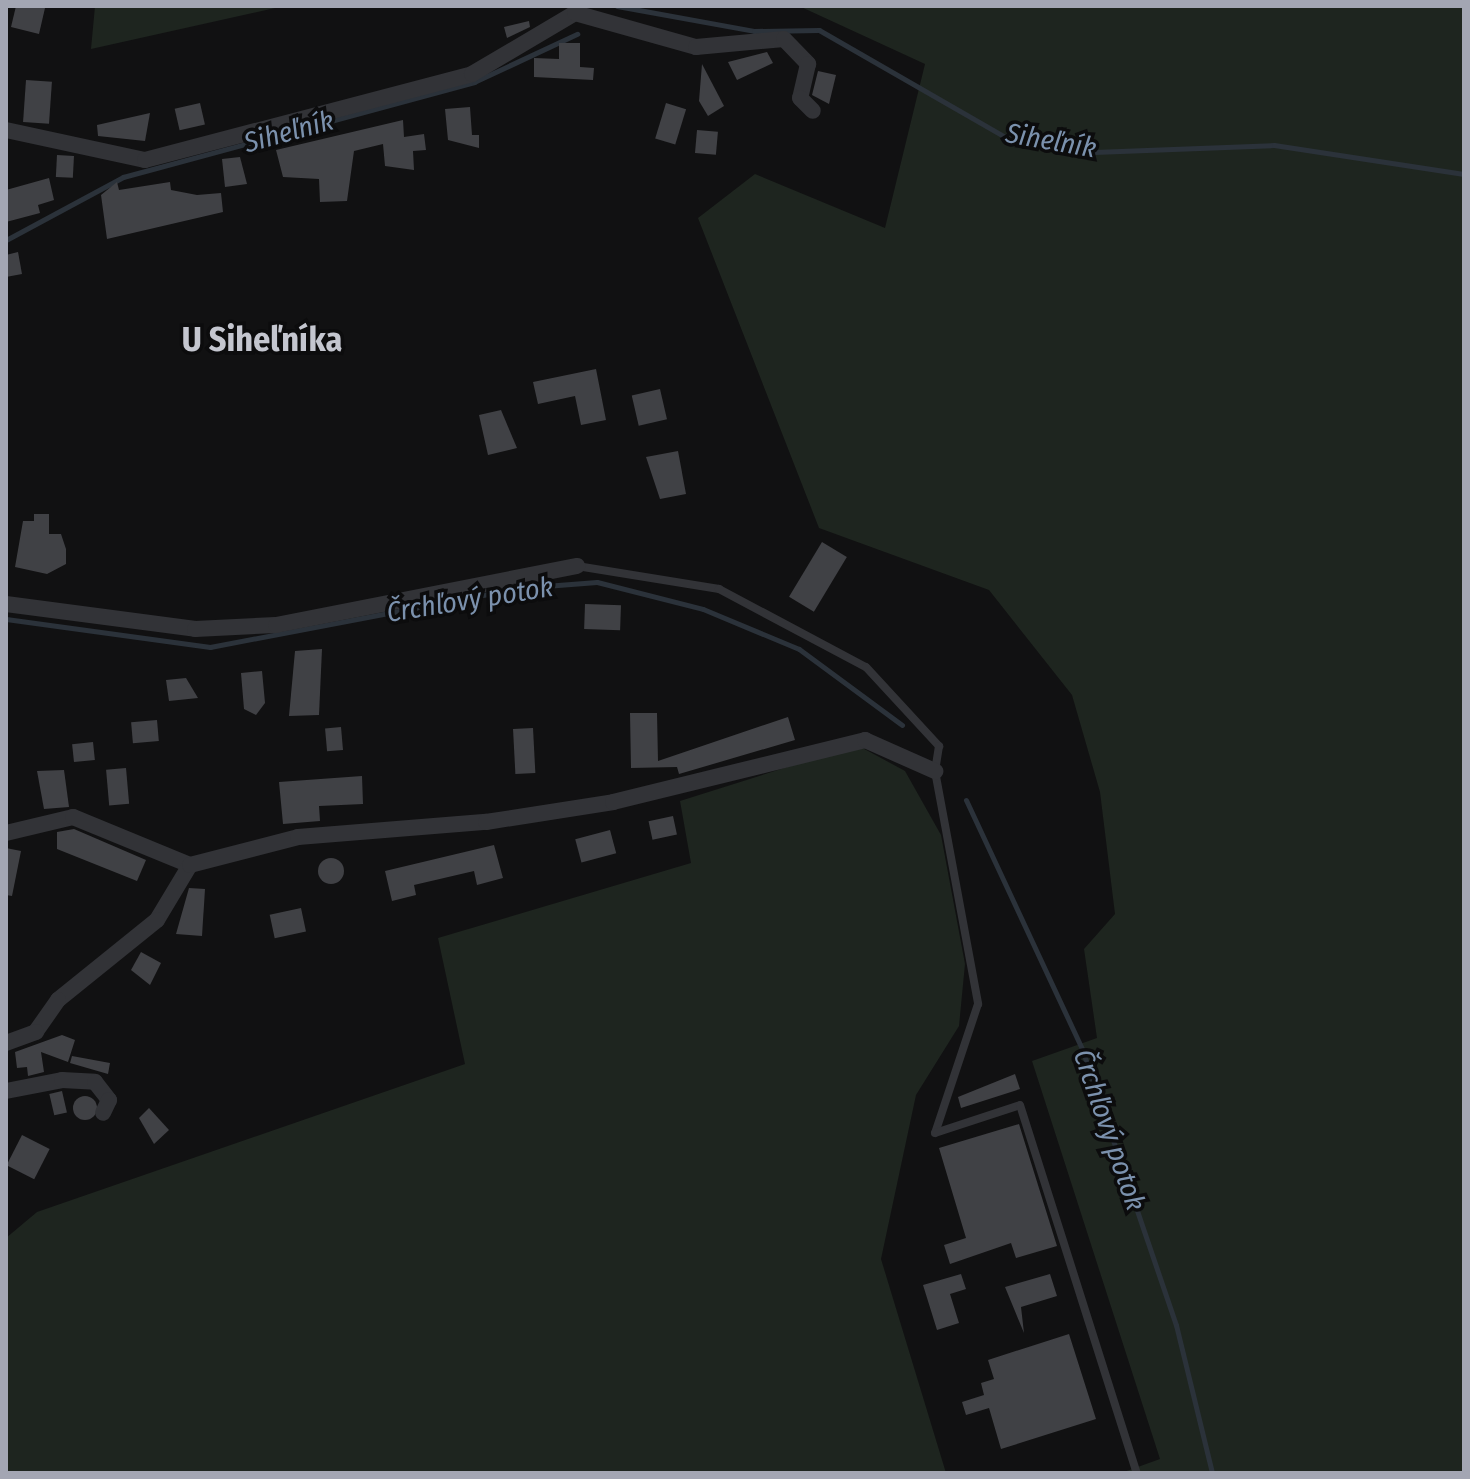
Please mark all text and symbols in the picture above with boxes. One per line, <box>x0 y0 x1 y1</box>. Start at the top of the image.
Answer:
water label: Siheľník <box>240 104 338 160</box>
water label: Siheľník <box>1003 117 1099 165</box>
district label: U Siheľníka <box>182 320 342 360</box>
water label: Črchľový potok <box>384 570 556 630</box>
water label: Črchľový potok <box>1066 1045 1152 1215</box>

